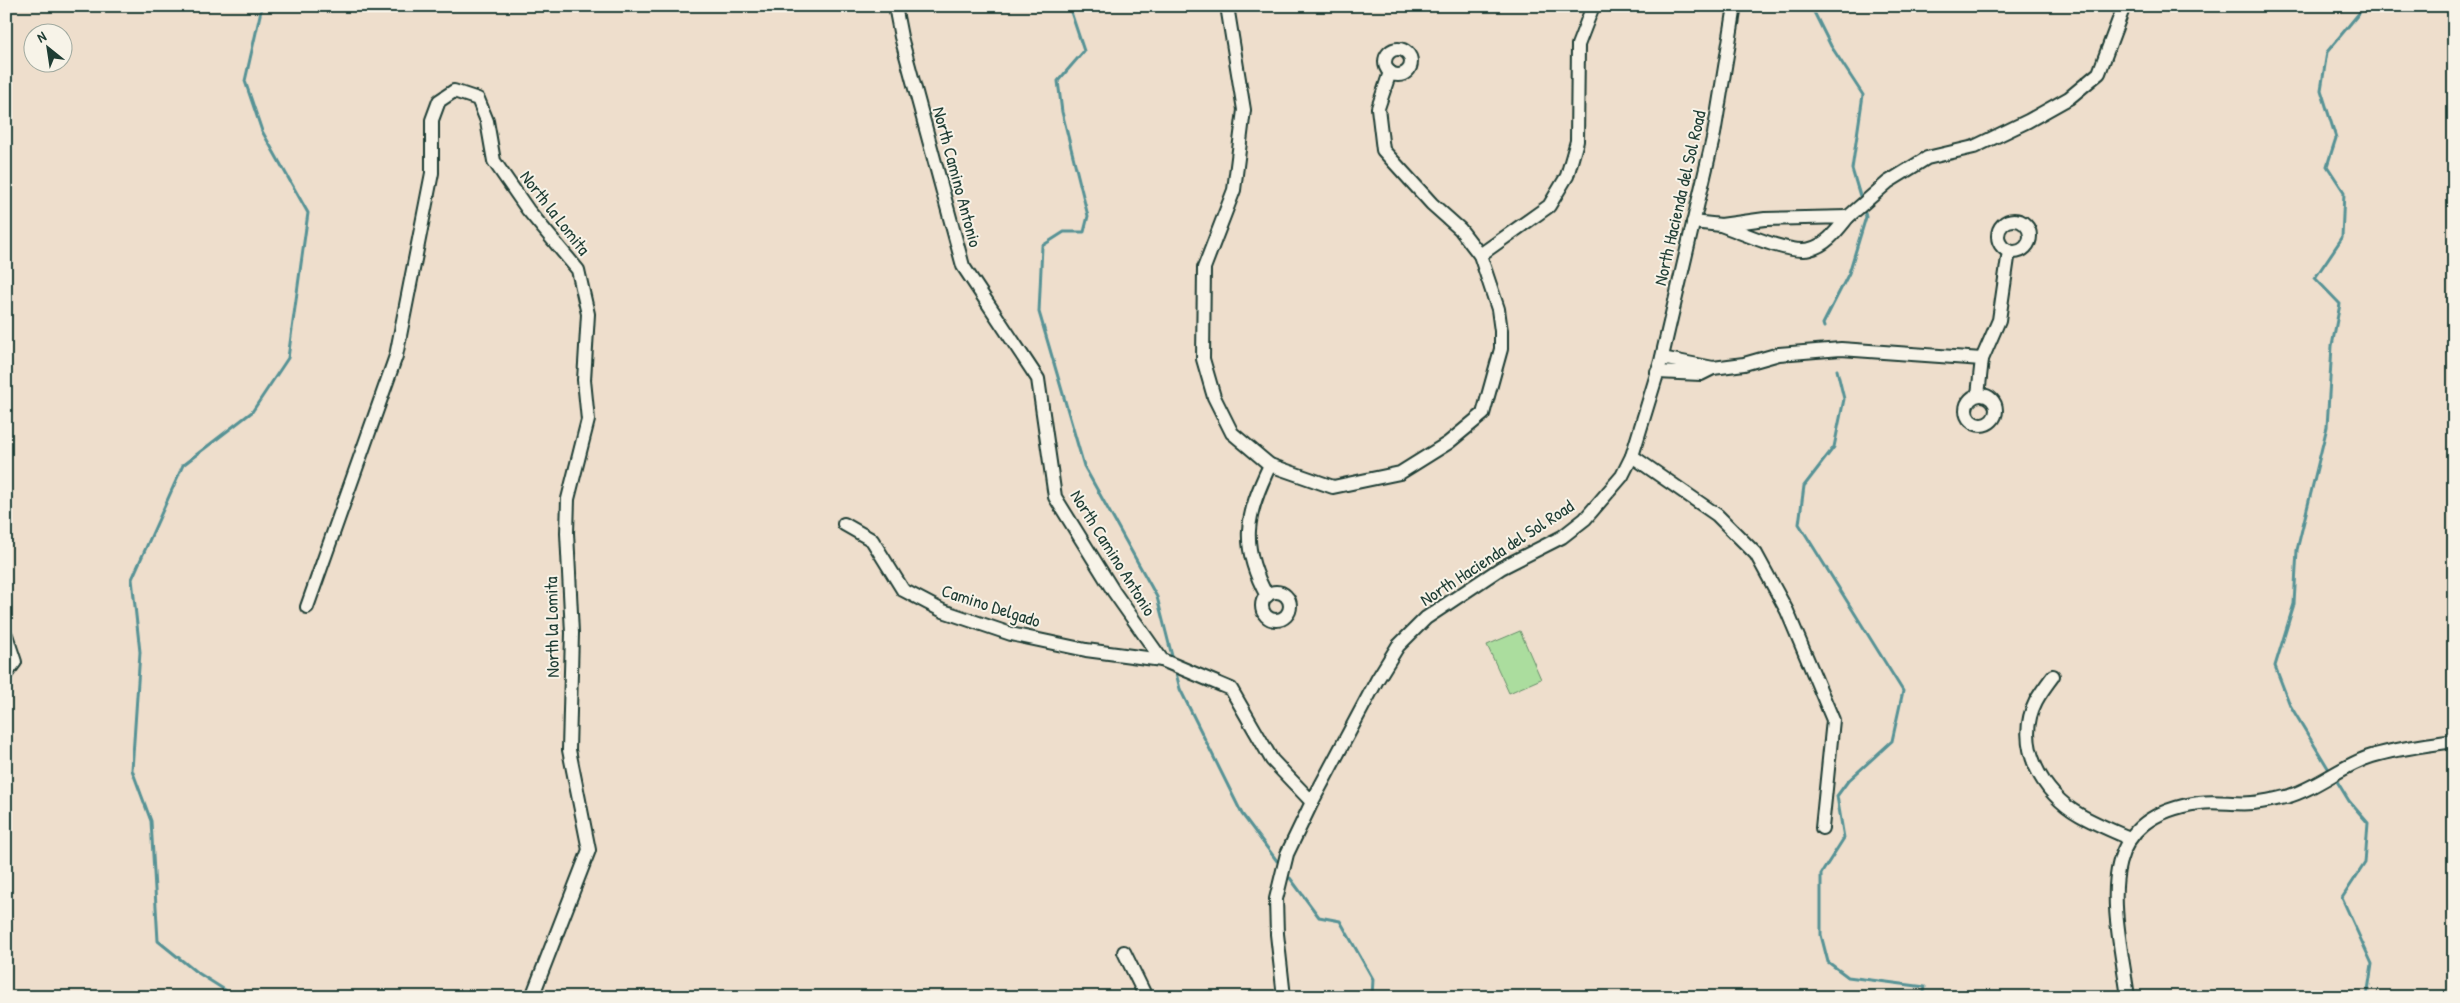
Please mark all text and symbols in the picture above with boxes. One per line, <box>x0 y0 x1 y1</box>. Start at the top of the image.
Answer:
north arrow <box>22 22 72 72</box>
text: N <box>33 26 50 46</box>
street label: North Camino Antonio <box>927 104 988 250</box>
street label: North Hacienda del Sol Road <box>1647 108 1712 288</box>
street label: North la Lomita <box>514 165 596 260</box>
street label: North Camino Antonio <box>1065 485 1162 620</box>
street label: North Hacienda del Sol Road <box>1415 493 1578 612</box>
street label: North la Lomita <box>538 576 565 678</box>
street label: Camino Delgado <box>939 578 1044 633</box>

